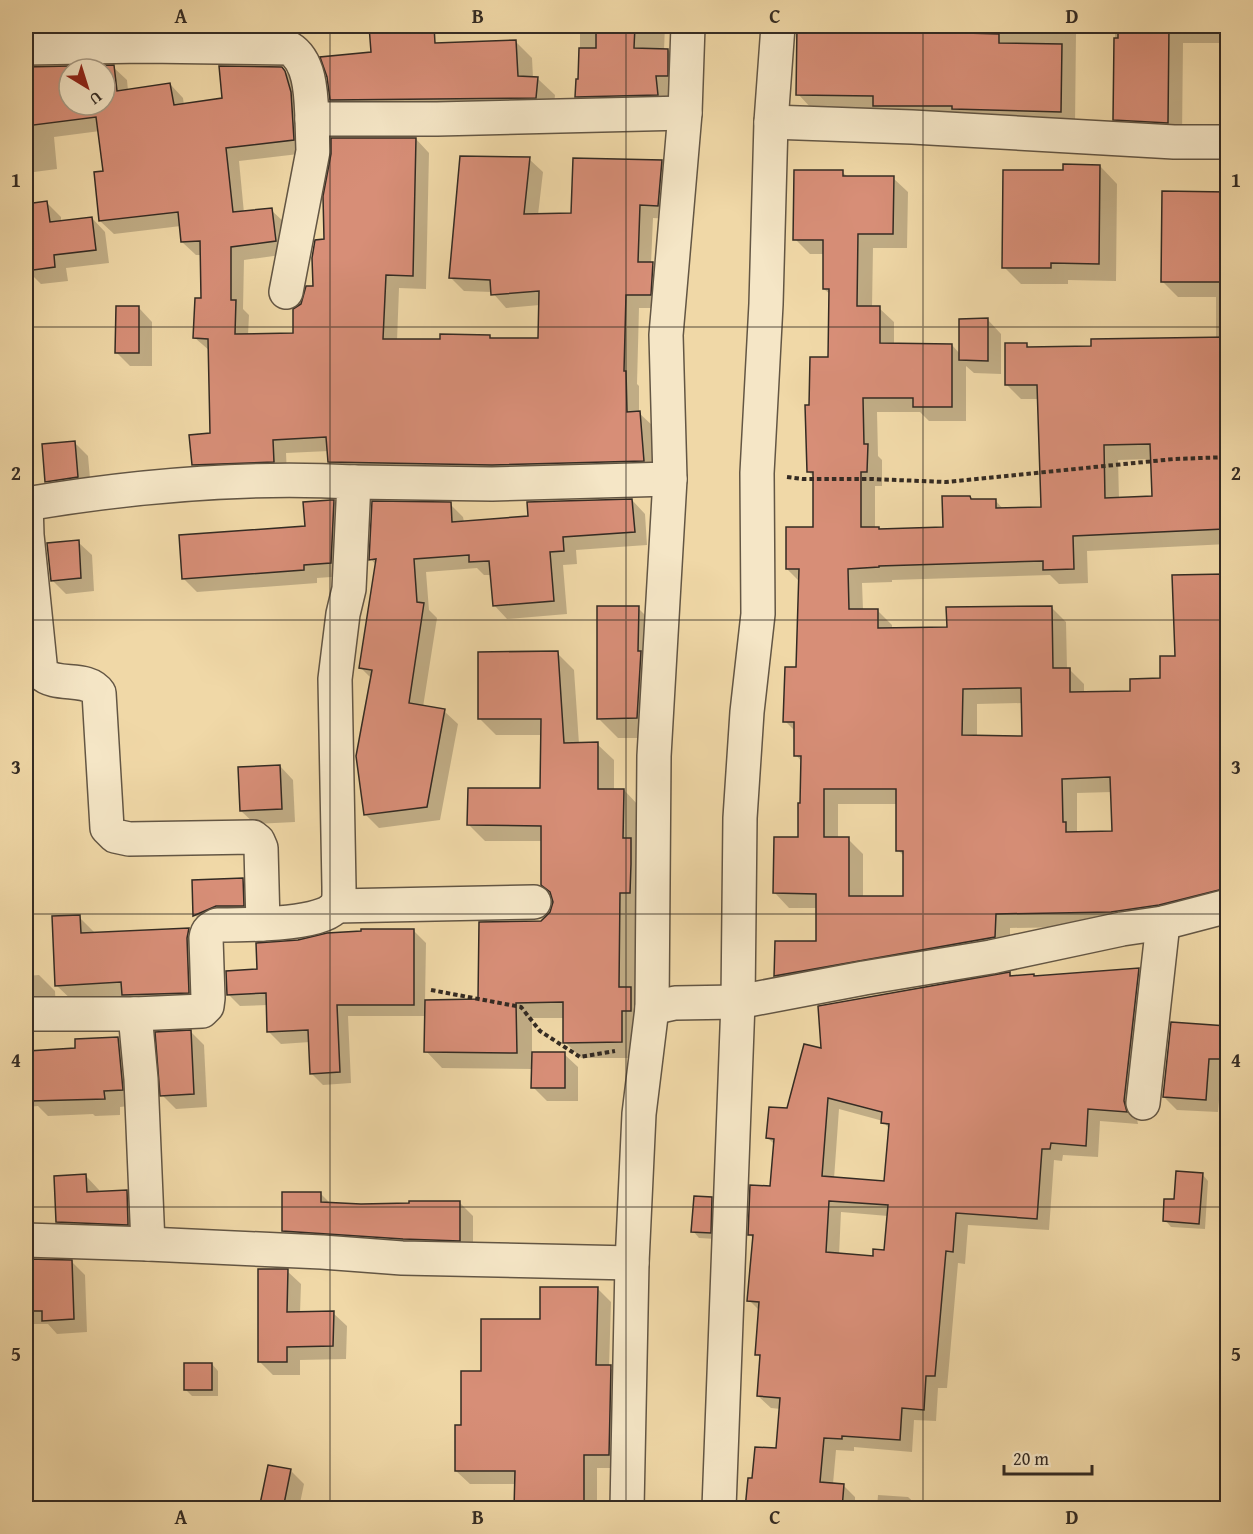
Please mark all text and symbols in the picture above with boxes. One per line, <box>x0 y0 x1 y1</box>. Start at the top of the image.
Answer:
text: A <box>175 1 188 30</box>
text: B <box>472 1 484 30</box>
text: C <box>769 1 781 30</box>
text: D <box>1065 1 1079 30</box>
north arrow <box>57 57 117 117</box>
text: U <box>84 86 108 112</box>
text: 1 <box>11 165 21 194</box>
text: 1 <box>1231 165 1241 194</box>
text: 2 <box>11 458 21 487</box>
text: 2 <box>1231 458 1241 487</box>
text: 3 <box>11 752 21 781</box>
text: 3 <box>1231 752 1241 781</box>
text: 4 <box>11 1045 21 1074</box>
text: 4 <box>1231 1045 1241 1074</box>
text: 5 <box>11 1339 21 1368</box>
text: 5 <box>1231 1339 1241 1368</box>
scale bar <box>1004 1438 1092 1476</box>
text: 20 m <box>1013 1445 1049 1472</box>
text: A <box>175 1502 188 1531</box>
text: B <box>472 1502 484 1531</box>
text: C <box>769 1502 781 1531</box>
text: D <box>1065 1502 1079 1531</box>

